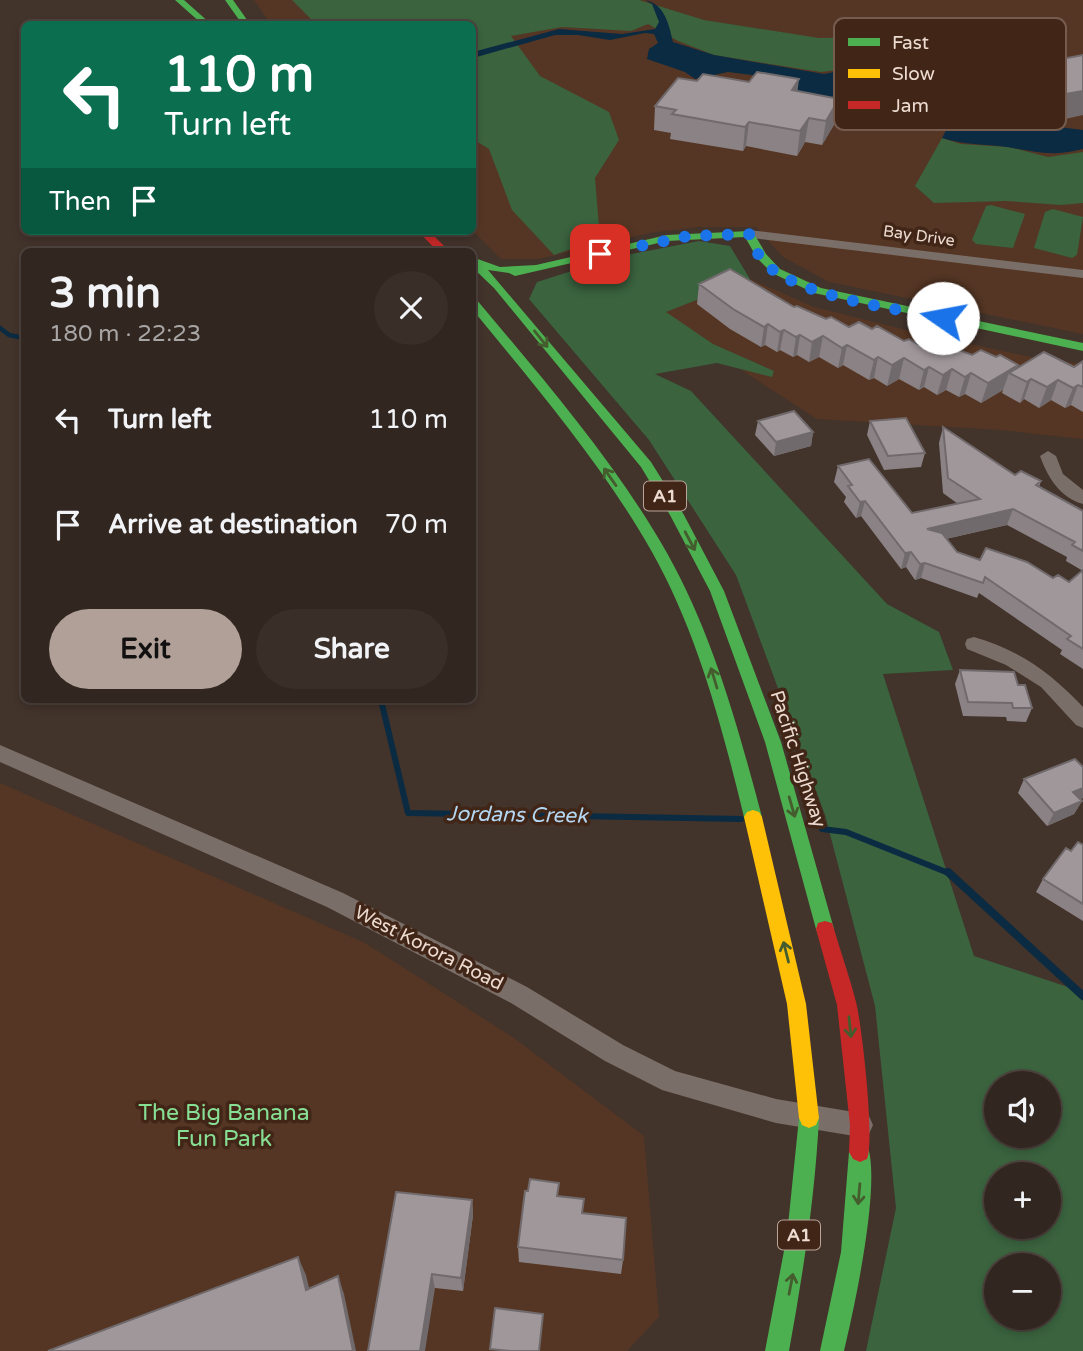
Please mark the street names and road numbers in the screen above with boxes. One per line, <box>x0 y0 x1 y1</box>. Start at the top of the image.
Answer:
street label: Bay Drive <box>882 221 956 251</box>
road number: A1 <box>644 482 686 510</box>
street label: Pacific Highway <box>765 688 831 830</box>
street label: West Korora Road <box>351 901 507 995</box>
road number: A1 <box>778 1220 820 1250</box>

